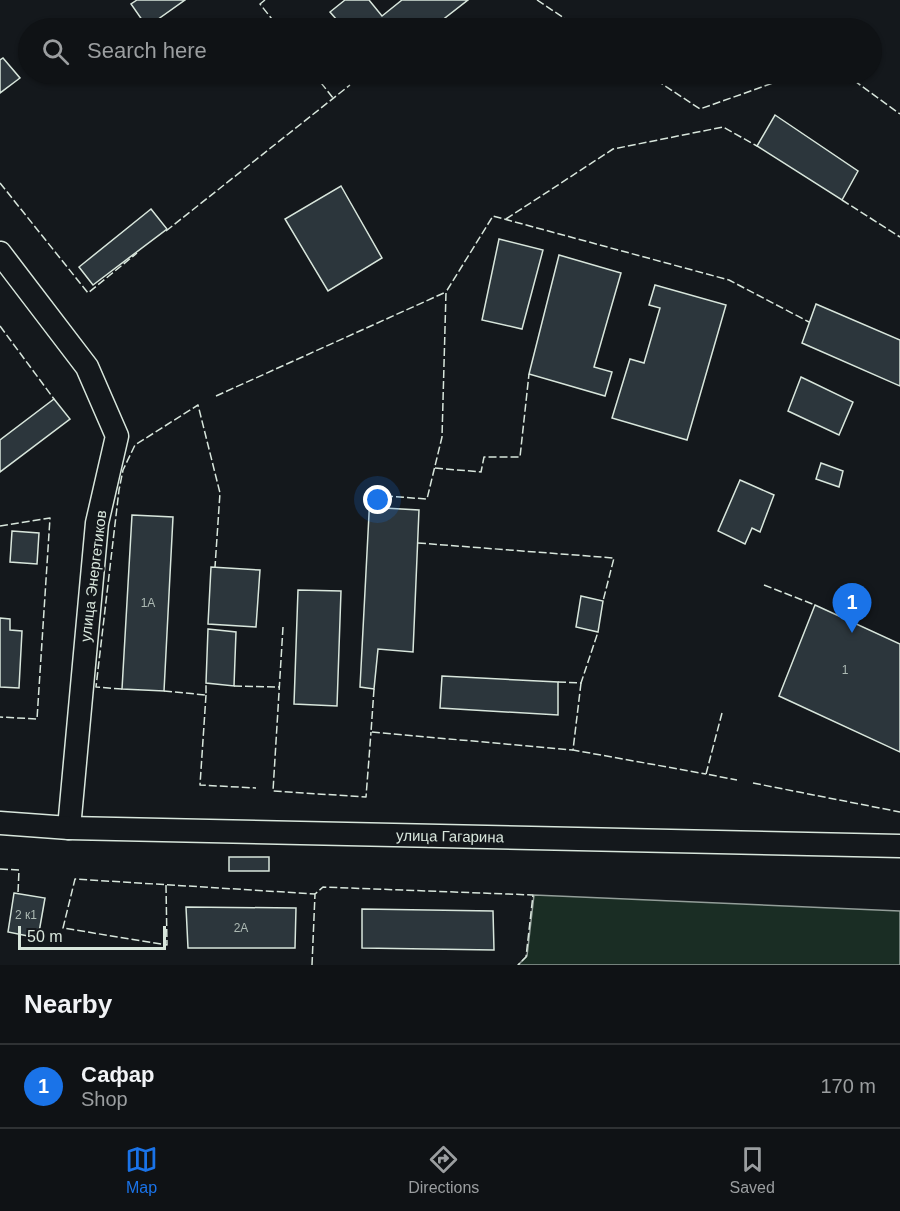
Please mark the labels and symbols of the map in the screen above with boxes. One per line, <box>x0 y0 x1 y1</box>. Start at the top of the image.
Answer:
your location <box>363 485 392 514</box>
street label: улица Энергетиков <box>76 509 110 643</box>
pin: 1 <box>832 584 872 633</box>
house number: 1А <box>141 596 155 610</box>
house number: 1 <box>842 663 849 677</box>
street label: улица Гагарина <box>396 827 505 845</box>
house number: 2 к1 <box>15 908 37 922</box>
house number: 2А <box>234 921 248 935</box>
scale bar <box>18 923 166 950</box>

